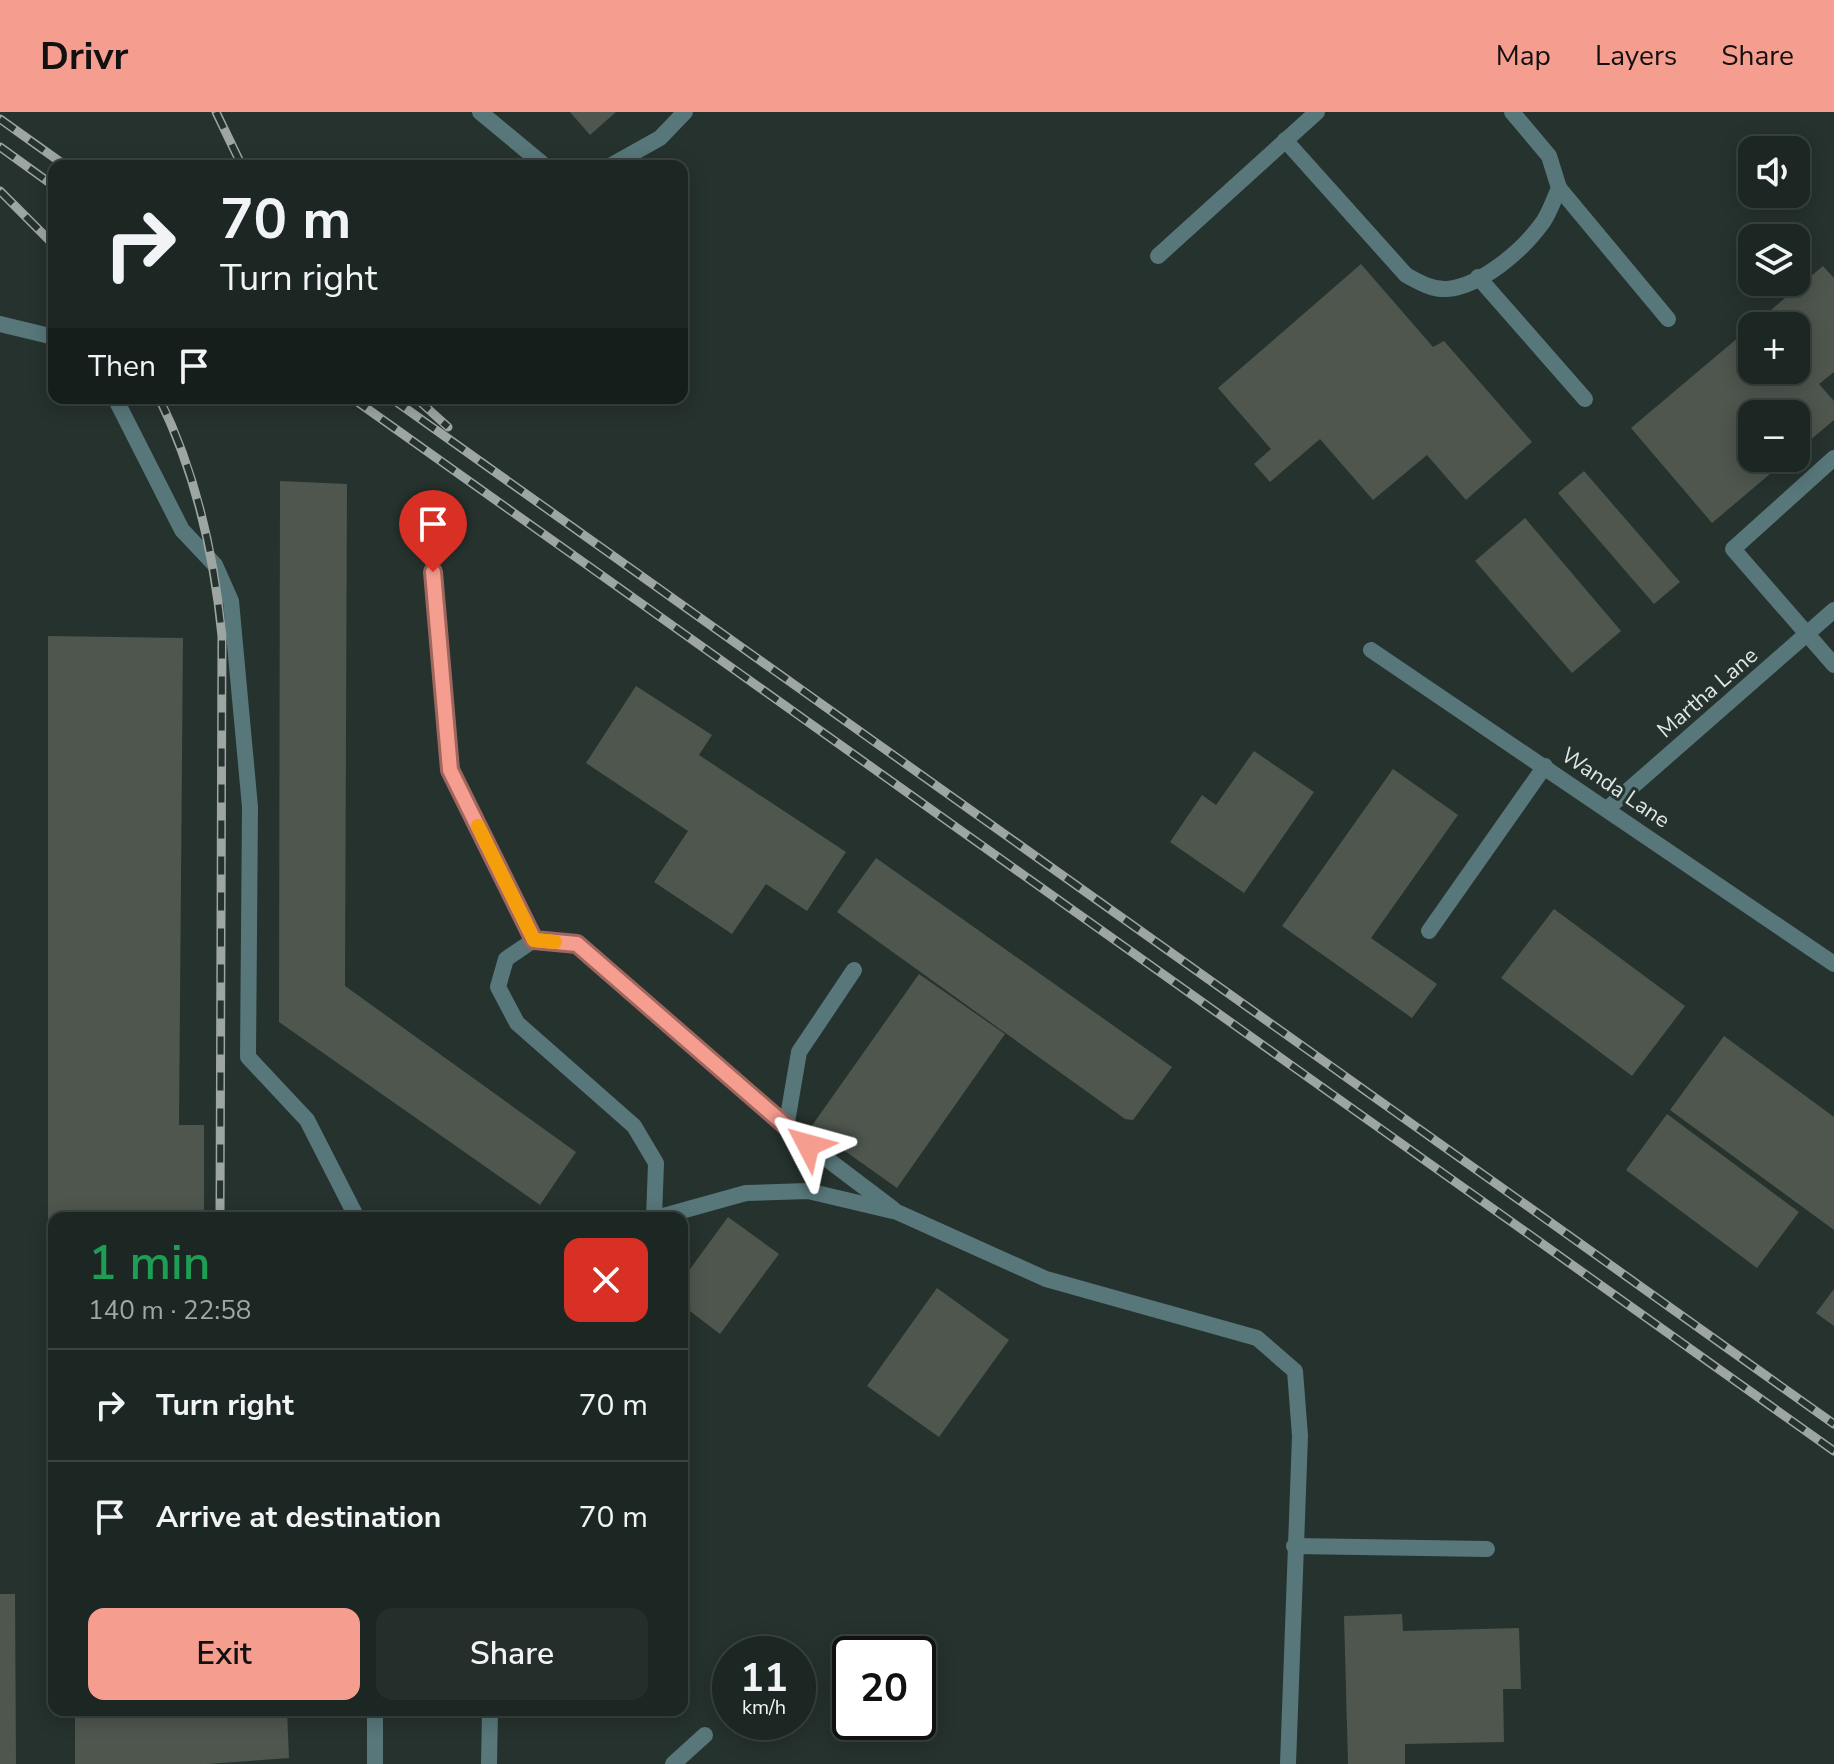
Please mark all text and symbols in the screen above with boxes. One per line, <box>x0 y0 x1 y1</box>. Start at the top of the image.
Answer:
text: Drivr <box>40 31 128 82</box>
text: Map <box>1496 37 1551 75</box>
text: Layers <box>1595 37 1677 75</box>
text: Share <box>1721 37 1794 75</box>
map controls <box>1738 136 1810 472</box>
button: sound <box>1738 136 1810 208</box>
text: 70 m <box>220 181 351 258</box>
icon: right <box>88 192 192 296</box>
button: layers <box>1738 224 1810 296</box>
text: Turn right <box>220 254 377 303</box>
button: + <box>1738 312 1810 384</box>
icon: arrive <box>172 344 216 388</box>
text: Then <box>88 346 156 387</box>
button: − <box>1738 400 1810 472</box>
pin <box>399 490 467 572</box>
icon: arrive <box>411 502 455 546</box>
street label: Martha Lane <box>1651 641 1764 745</box>
street label: Wanda Lane <box>1555 740 1676 835</box>
position arrow <box>766 1103 850 1187</box>
text: 1 min <box>88 1230 210 1296</box>
button: close <box>564 1238 648 1322</box>
text: 140 m · 22:58 <box>88 1293 251 1328</box>
icon: right <box>88 1383 132 1427</box>
text: Turn right <box>156 1385 294 1426</box>
text: 70 m <box>579 1385 648 1426</box>
icon: arrive <box>88 1495 132 1539</box>
text: Arrive at destination <box>156 1497 441 1538</box>
text: 70 m <box>579 1497 648 1538</box>
button: Exit <box>88 1608 360 1700</box>
button: Share <box>376 1608 648 1700</box>
speed limit sign: 20 <box>832 1636 936 1740</box>
text: 11 <box>740 1651 788 1705</box>
text: km/h <box>742 1694 786 1721</box>

